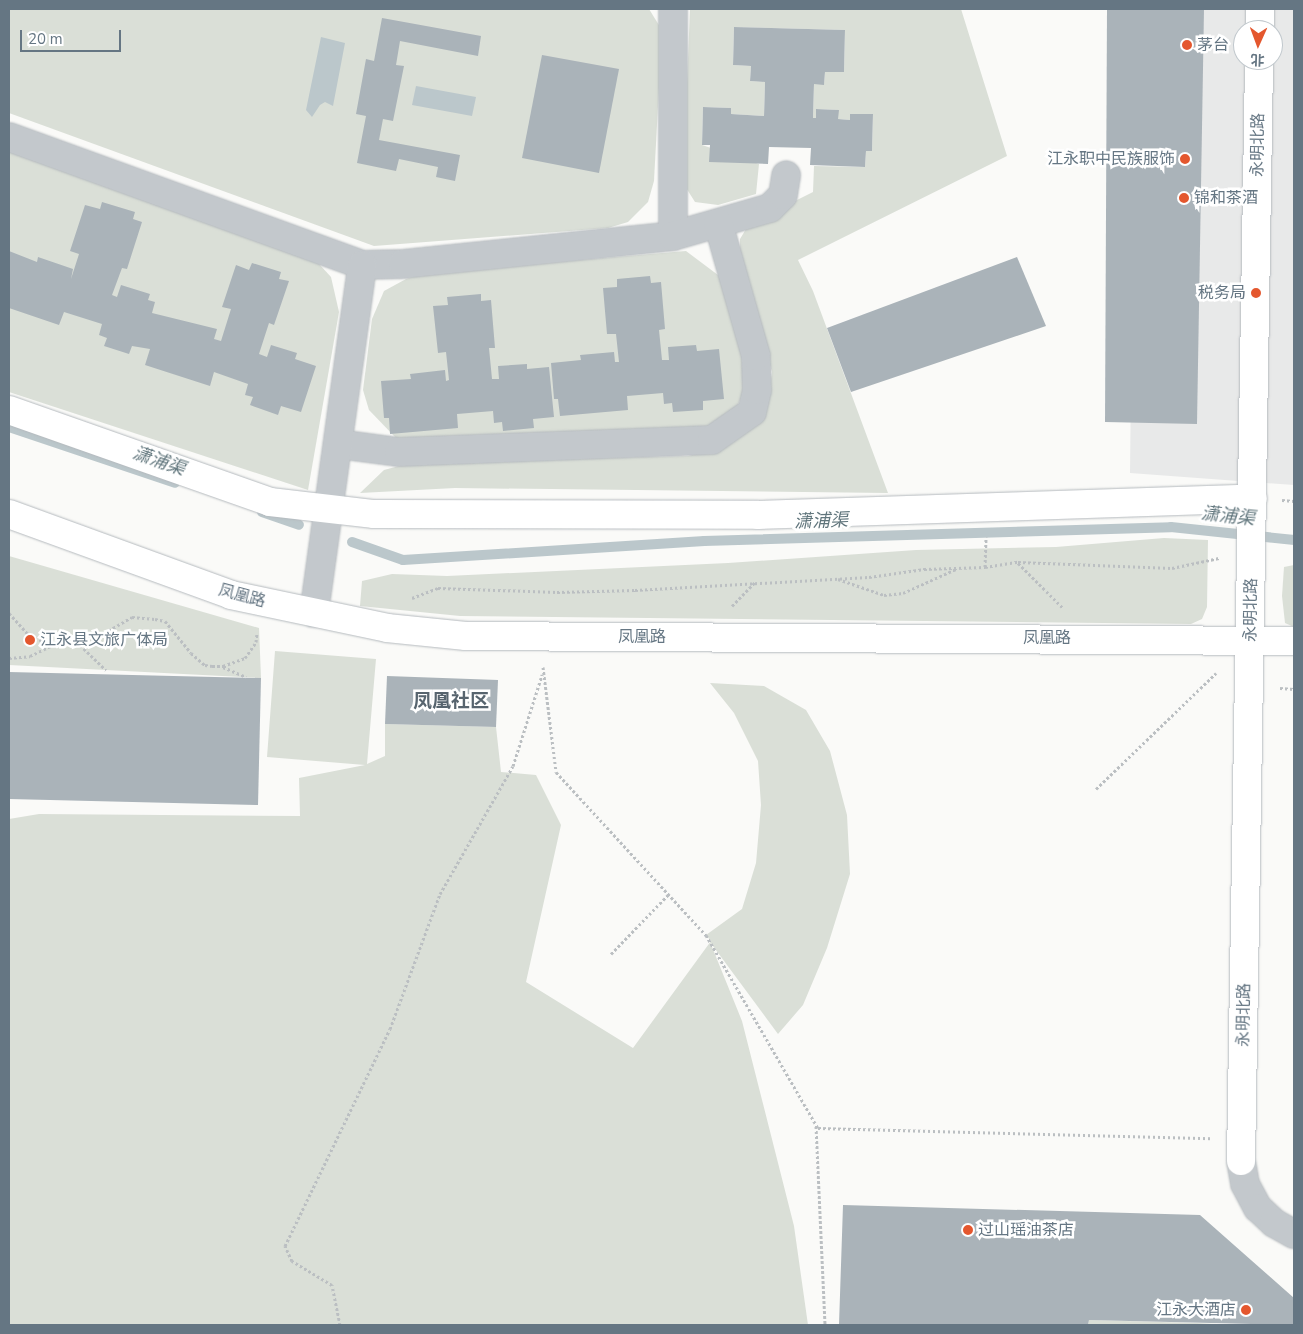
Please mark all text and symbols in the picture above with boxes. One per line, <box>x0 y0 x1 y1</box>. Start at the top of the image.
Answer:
scale bar <box>22 20 124 52</box>
north arrow <box>1233 20 1283 70</box>
text: 20 m <box>28 29 63 49</box>
place label: 茅台 <box>1197 35 1229 55</box>
marker: 茅台 <box>1181 39 1193 51</box>
text: 北 <box>1250 50 1265 69</box>
street label: 永明北路 <box>1248 113 1268 177</box>
place label: 江永职中民族服饰 <box>1047 149 1175 169</box>
marker: 江永职中民族服饰 <box>1179 153 1191 165</box>
place label: 锦和茶酒 <box>1194 188 1258 208</box>
marker: 锦和茶酒 <box>1178 192 1190 204</box>
place label: 税务局 <box>1198 283 1246 303</box>
marker: 税务局 <box>1250 287 1262 299</box>
water label: 潇浦渠 <box>130 442 188 480</box>
water label: 潇浦渠 <box>1200 502 1256 530</box>
water label: 潇浦渠 <box>794 509 848 533</box>
street label: 永明北路 <box>1241 578 1261 642</box>
street label: 凤凰路 <box>216 581 268 611</box>
street label: 凤凰路 <box>618 627 666 647</box>
street label: 凤凰路 <box>1023 628 1071 648</box>
place label: 江永县文旅广体局 <box>40 630 168 650</box>
marker: 江永县文旅广体局 <box>24 634 36 646</box>
district label: 凤凰社区 <box>413 691 489 713</box>
street label: 永明北路 <box>1234 983 1254 1047</box>
place label: 过山瑶油茶店 <box>978 1220 1074 1240</box>
marker: 过山瑶油茶店 <box>962 1224 974 1236</box>
place label: 江永大酒店 <box>1156 1300 1236 1320</box>
marker: 江永大酒店 <box>1240 1304 1252 1316</box>

